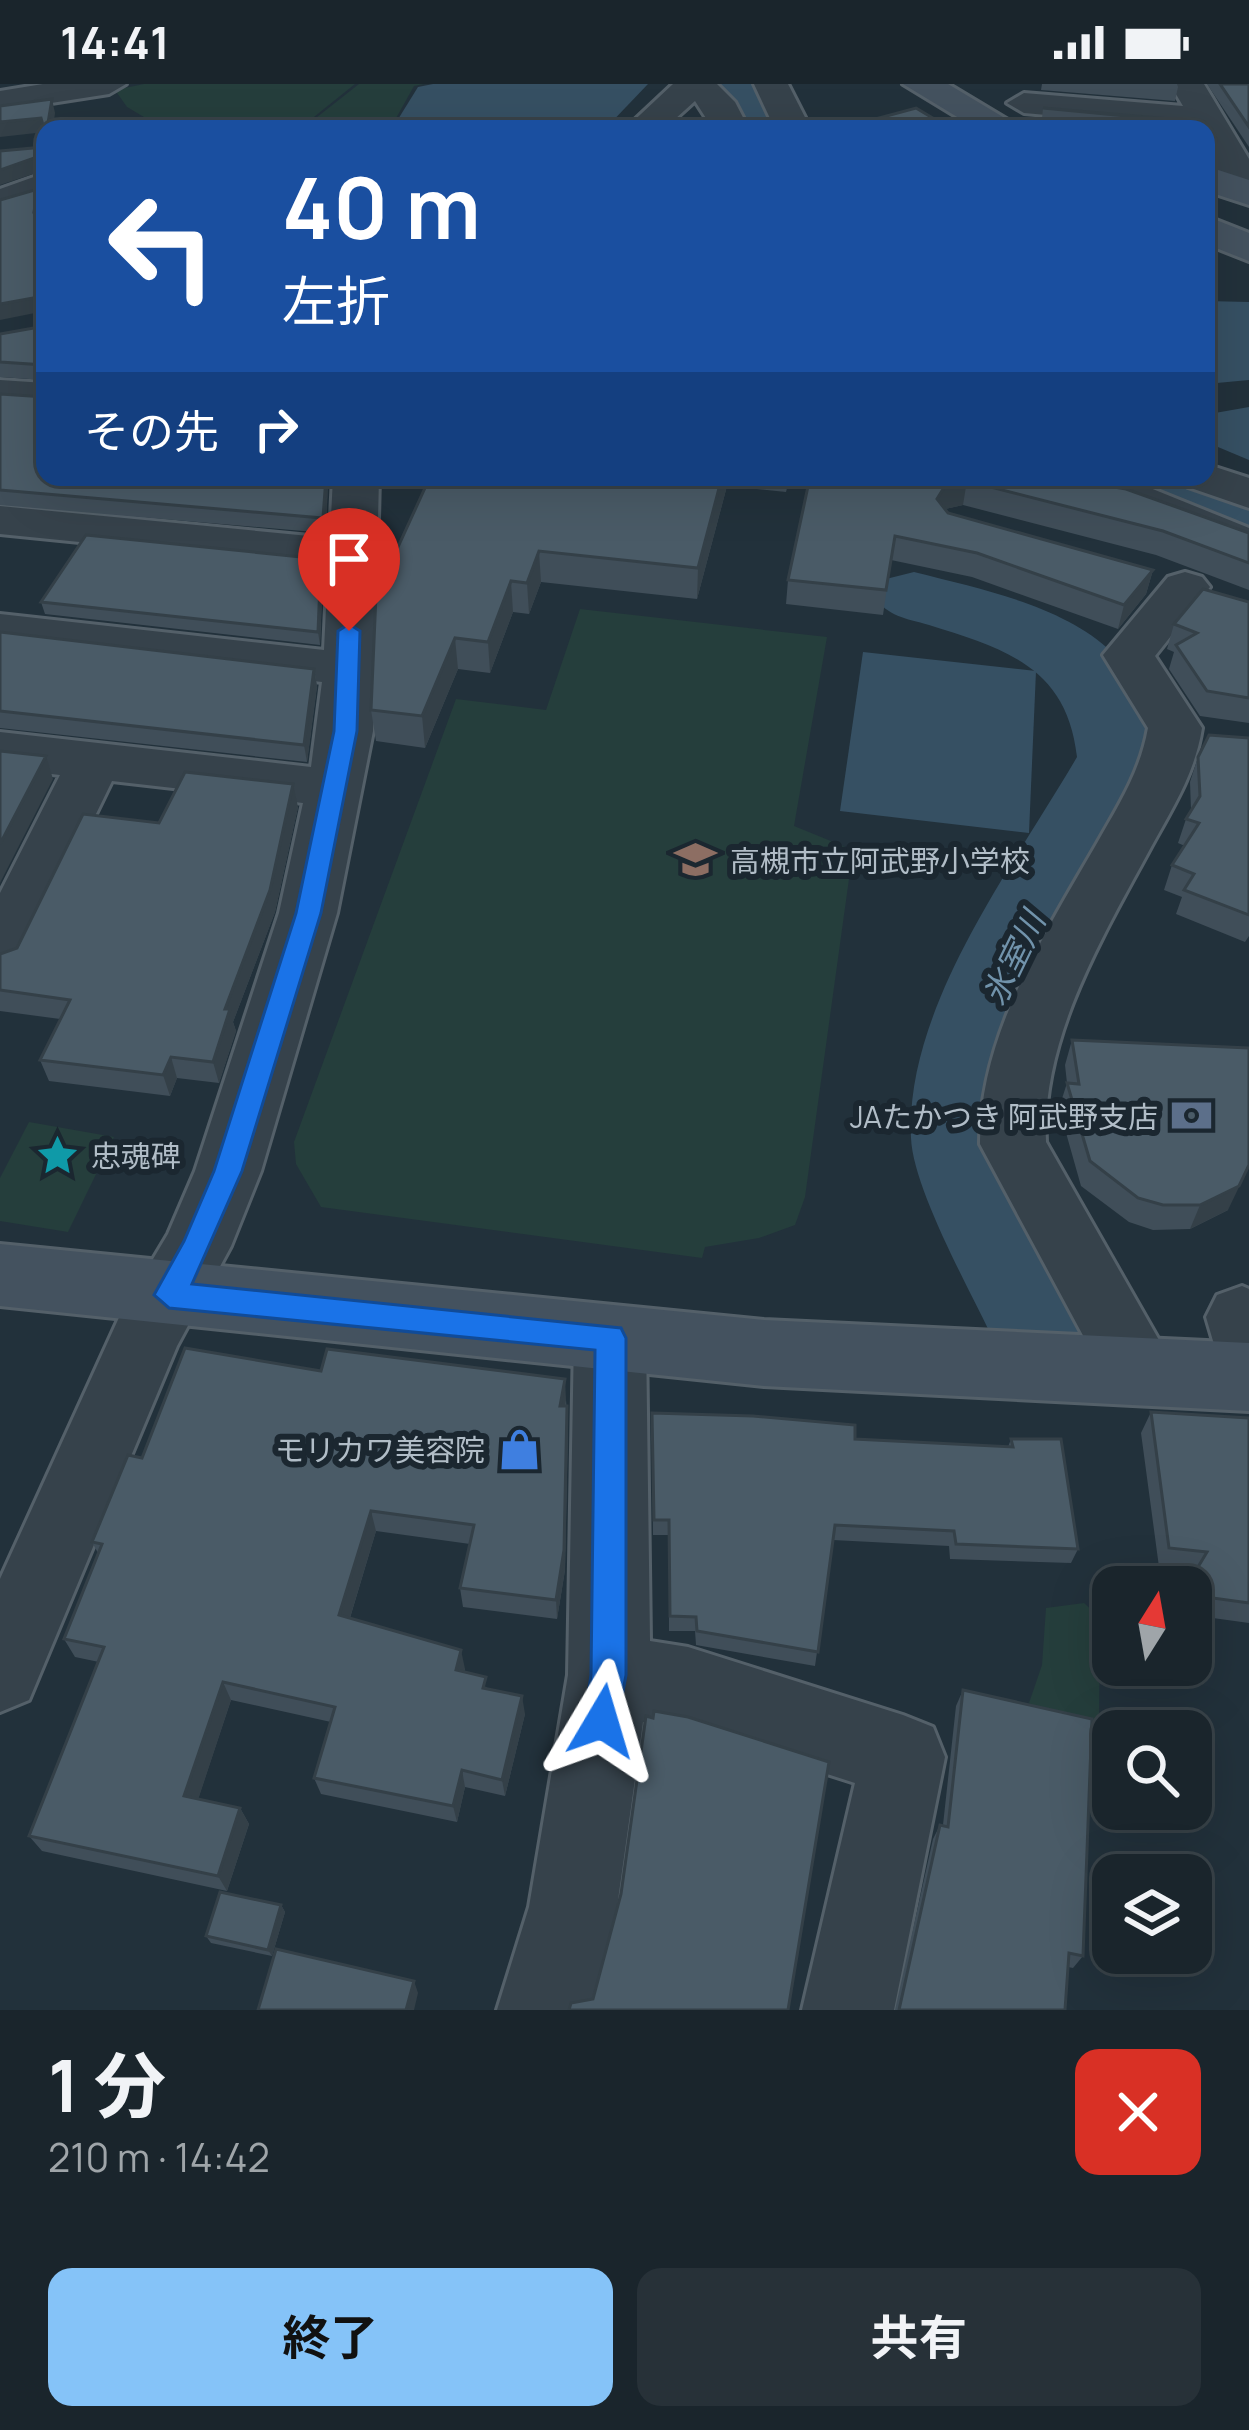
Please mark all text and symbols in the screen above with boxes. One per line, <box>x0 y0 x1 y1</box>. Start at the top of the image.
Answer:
text: 14:41 <box>60 11 170 73</box>
text: 40 m <box>282 149 481 264</box>
icon: left <box>84 168 240 324</box>
text: 左折 <box>282 263 390 337</box>
icon: right <box>243 396 309 462</box>
text: その先 <box>84 400 219 462</box>
pin <box>298 508 400 631</box>
icon: arrive <box>316 526 382 592</box>
school or university icon: 高槻市立阿武野小学校 <box>673 837 719 883</box>
place label: 高槻市立阿武野小学校 <box>730 840 1030 881</box>
water label: 氷室川 <box>971 901 1056 1012</box>
bank icon: JAたかつき 阿武野支店 <box>1169 1093 1215 1139</box>
place label: JAたかつき 阿武野支店 <box>850 1096 1158 1137</box>
place icon: 忠魂碑 <box>34 1132 80 1178</box>
place label: 忠魂碑 <box>91 1135 181 1176</box>
shop icon: モリカワ美容院 <box>496 1426 542 1472</box>
place label: モリカワ美容院 <box>275 1429 485 1470</box>
north arrow <box>1092 1566 1212 1686</box>
map controls <box>1092 1566 1212 1974</box>
position arrow <box>539 1658 665 1784</box>
button: search <box>1092 1710 1212 1830</box>
button: layers <box>1092 1854 1212 1974</box>
text: 1 分 <box>48 2035 166 2134</box>
button: close <box>1075 2049 1201 2175</box>
text: 210 m · 14:42 <box>48 2130 270 2184</box>
button: 終了 <box>48 2268 613 2406</box>
button: 共有 <box>637 2268 1201 2406</box>

